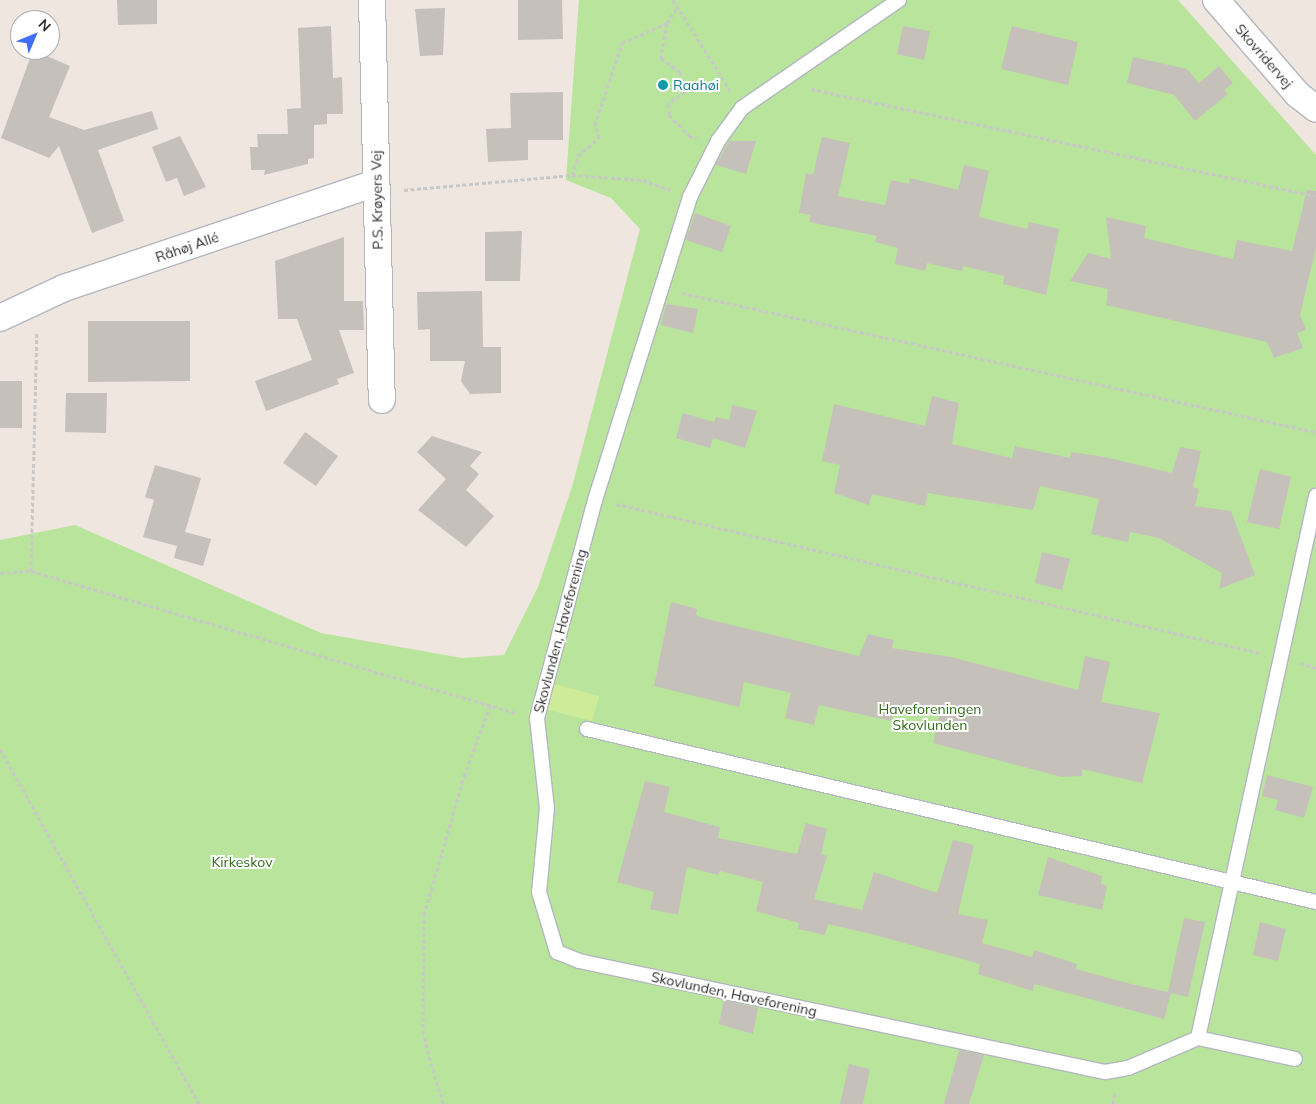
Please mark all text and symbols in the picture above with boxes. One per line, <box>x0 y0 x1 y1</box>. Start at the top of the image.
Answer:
north arrow <box>10 10 60 60</box>
text: N <box>35 15 55 35</box>
street label: Skovridervej <box>1232 21 1296 91</box>
place label: Raahøi <box>673 77 719 93</box>
marker: Raahøi <box>657 79 669 91</box>
street label: P.S. Krøyers Vej <box>368 150 386 250</box>
street label: Råhøj Allé <box>153 228 221 266</box>
street label: Skovlunden, Haveforening <box>530 547 590 715</box>
park label: Haveforeningen Skovlunden <box>878 701 982 734</box>
park label: Kirkeskov <box>211 854 273 870</box>
street label: Skovlunden, Haveforening <box>650 968 818 1020</box>

